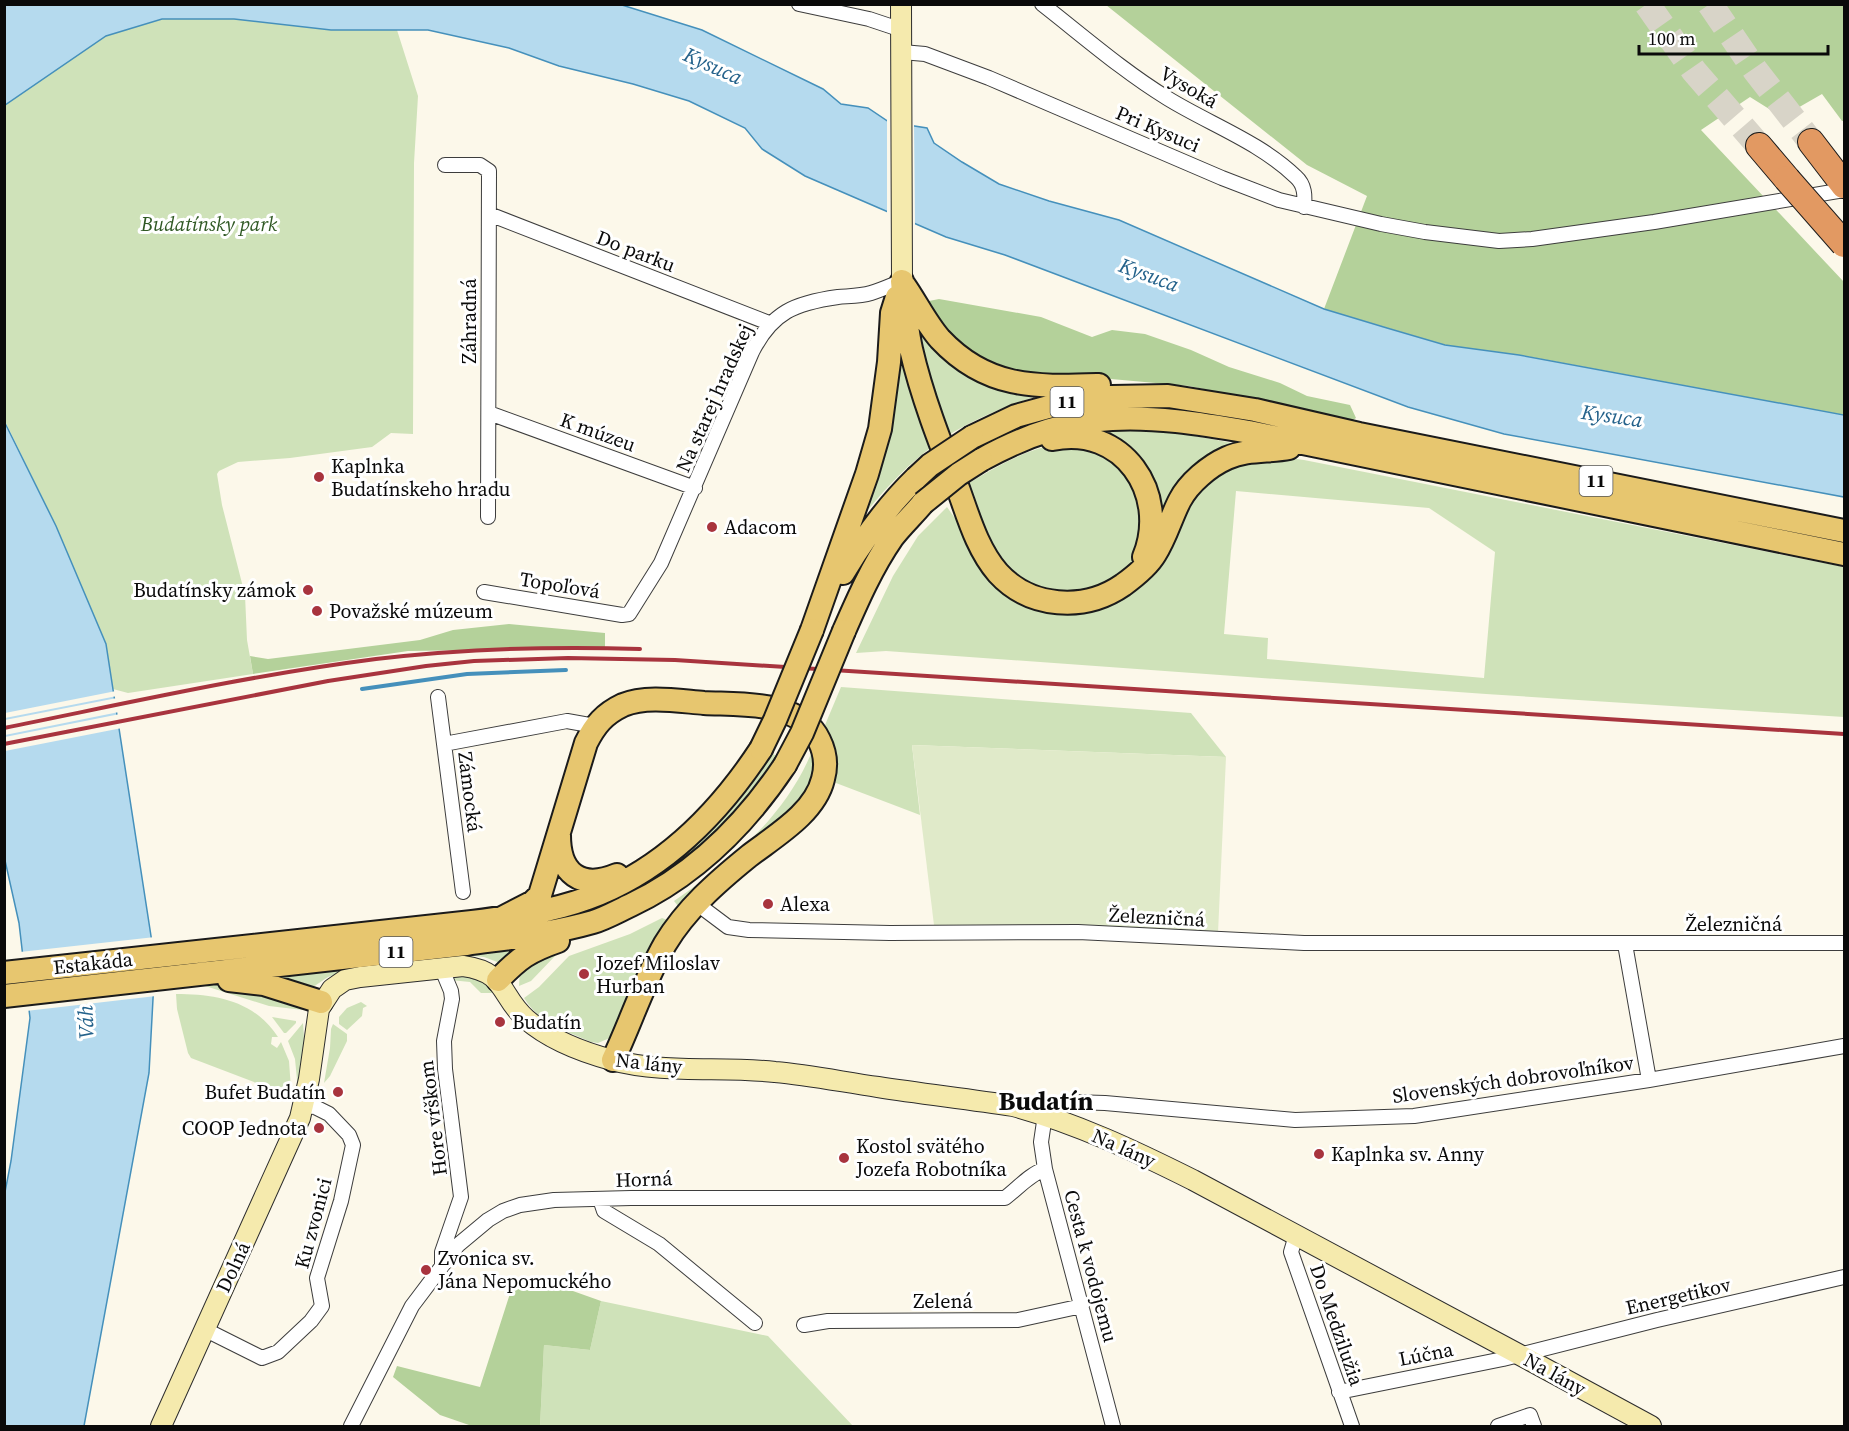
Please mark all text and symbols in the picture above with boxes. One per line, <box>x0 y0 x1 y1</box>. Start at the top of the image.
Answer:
scale bar <box>1639 18 1828 56</box>
text: 100 m <box>1648 26 1695 51</box>
water label: Kysuca <box>678 39 747 91</box>
street label: Vysoká <box>1155 59 1224 115</box>
street label: Pri Kysuci <box>1112 99 1204 159</box>
park label: Budatínsky park <box>140 210 278 238</box>
street label: Do parku <box>593 223 679 279</box>
water label: Kysuca <box>1114 250 1183 299</box>
street label: Záhradná <box>455 278 483 364</box>
street label: Na starej hradskej <box>669 319 759 477</box>
road number: 11 <box>1050 387 1084 417</box>
water label: Kysuca <box>1578 397 1645 434</box>
street label: K múzeu <box>556 405 640 459</box>
place label: Kaplnka Budatínskeho hradu <box>331 452 510 503</box>
road number: 11 <box>1580 466 1612 496</box>
marker: Kaplnka Budatínskeho hradu <box>312 470 326 484</box>
place label: Adacom <box>724 513 797 541</box>
marker: Adacom <box>705 520 719 534</box>
street label: Topoľová <box>518 565 603 605</box>
place label: Budatínsky zámok <box>133 576 296 604</box>
marker: Budatínsky zámok <box>301 583 315 597</box>
place label: Považské múzeum <box>329 597 493 625</box>
marker: Považské múzeum <box>310 604 324 618</box>
street label: Zámocká <box>451 750 489 835</box>
place label: Alexa <box>780 890 831 918</box>
marker: Alexa <box>761 897 775 911</box>
street label: Železničná <box>1108 900 1207 934</box>
street label: Železničná <box>1686 910 1783 938</box>
road number: 11 <box>380 937 412 967</box>
street label: Estakáda <box>52 945 135 981</box>
place label: Jozef Miloslav Hurban <box>595 949 720 1000</box>
marker: Jozef Miloslav Hurban <box>577 967 591 981</box>
water label: Váh <box>70 1004 101 1039</box>
place label: Budatín <box>512 1008 582 1036</box>
marker: Budatín <box>493 1015 507 1029</box>
street label: Na lány <box>614 1046 684 1080</box>
street label: Slovenských dobrovoľníkov <box>1390 1048 1636 1110</box>
street label: Hore vŕškom <box>412 1059 454 1177</box>
place label: Bufet Budatín <box>204 1078 326 1106</box>
district label: Budatín <box>999 1083 1093 1119</box>
marker: Bufet Budatín <box>331 1085 345 1099</box>
place label: COOP Jednota <box>182 1114 308 1142</box>
marker: COOP Jednota <box>312 1121 326 1135</box>
street label: Na lány <box>1088 1122 1161 1175</box>
place label: Kostol svätého Jozefa Robotníka <box>855 1132 1008 1183</box>
place label: Kaplnka sv. Anny <box>1331 1140 1485 1168</box>
marker: Kaplnka sv. Anny <box>1312 1147 1326 1161</box>
marker: Kostol svätého Jozefa Robotníka <box>837 1151 851 1165</box>
street label: Horná <box>615 1164 674 1194</box>
street label: Ku zvonici <box>287 1175 339 1271</box>
street label: Cesta k vodojemu <box>1057 1187 1125 1345</box>
street label: Dolná <box>209 1236 257 1297</box>
place label: Zvonica sv. Jána Nepomuckého <box>437 1244 612 1295</box>
street label: Do Medzilužia <box>1303 1261 1371 1390</box>
marker: Zvonica sv. Jána Nepomuckého <box>419 1263 433 1277</box>
street label: Energetikov <box>1623 1270 1733 1322</box>
street label: Zelená <box>913 1287 974 1315</box>
street label: Lúčna <box>1396 1335 1456 1373</box>
street label: Na lány <box>1519 1346 1592 1403</box>

